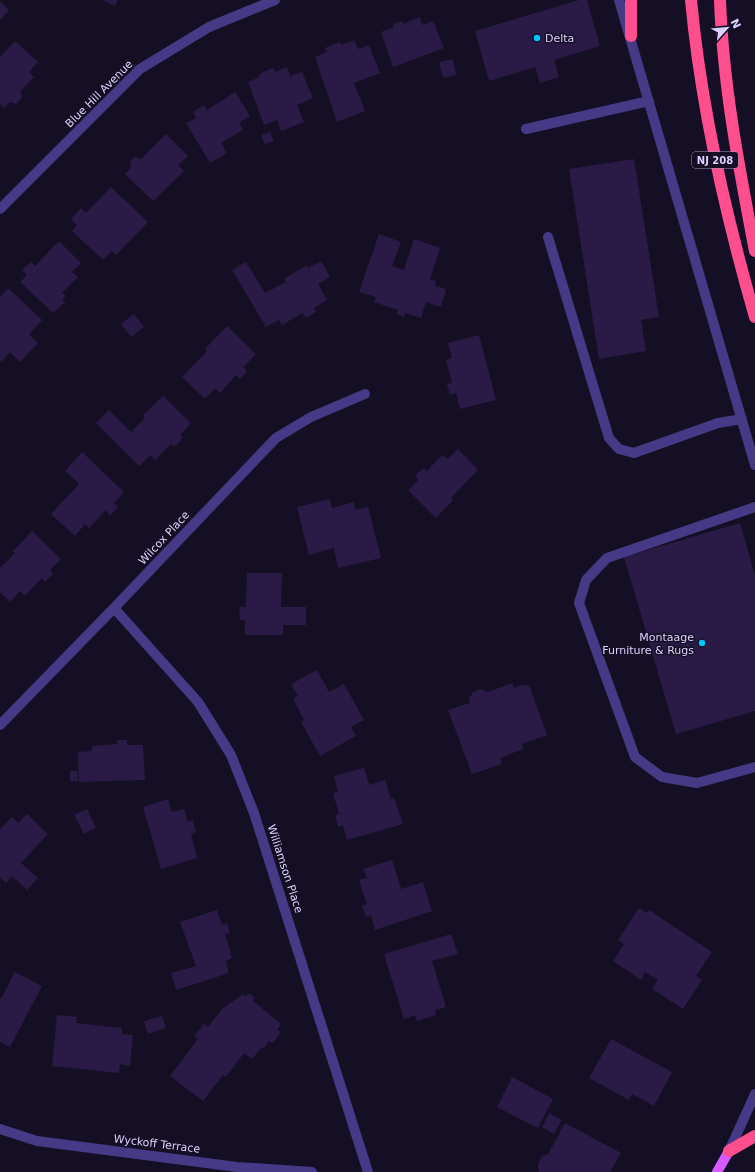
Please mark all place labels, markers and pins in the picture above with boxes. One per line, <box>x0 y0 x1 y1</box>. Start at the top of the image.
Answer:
place label: Delta <box>545 32 574 45</box>
marker: Delta <box>532 33 542 43</box>
place label: Montaage Furniture & Rugs <box>602 631 694 657</box>
marker: Montaage Furniture & Rugs <box>697 638 707 648</box>

